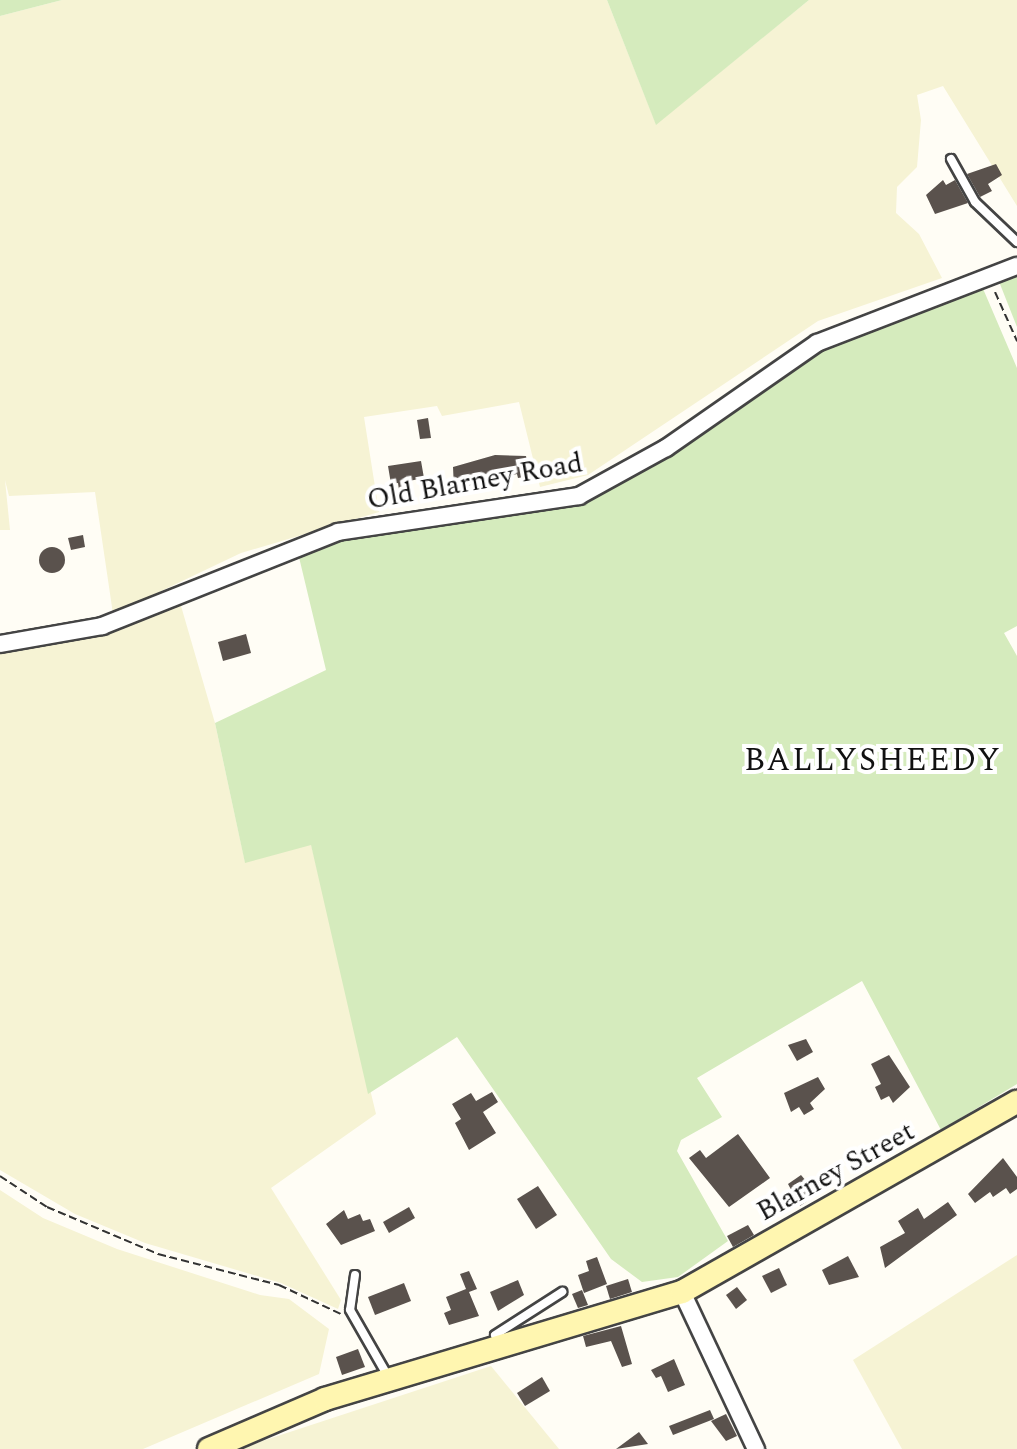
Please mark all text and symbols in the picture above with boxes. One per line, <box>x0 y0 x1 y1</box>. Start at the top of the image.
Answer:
street label: Old Blarney Road <box>365 447 585 517</box>
district label: BALLYSHEEDY <box>744 742 1002 780</box>
street label: Blarney Street <box>751 1115 921 1229</box>

